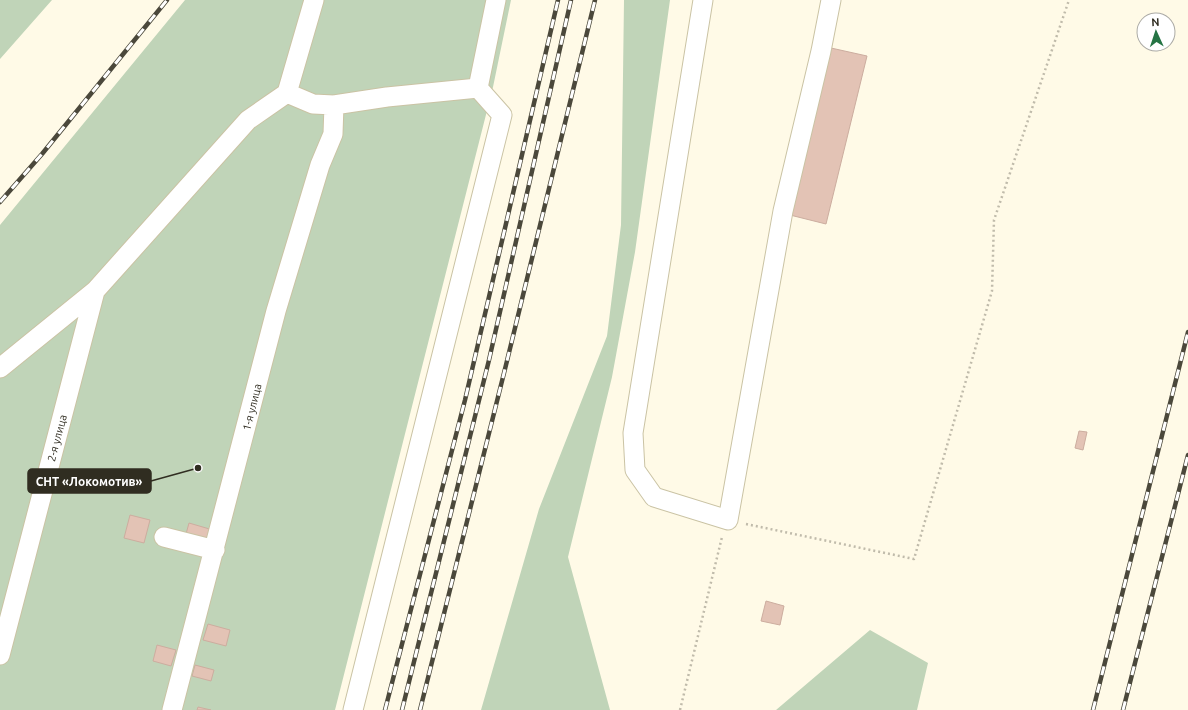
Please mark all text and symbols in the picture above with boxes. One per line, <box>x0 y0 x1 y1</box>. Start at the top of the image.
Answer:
north arrow <box>1136 12 1176 52</box>
text: N <box>1151 16 1160 28</box>
street label: 1-я улица <box>240 382 264 432</box>
street label: 2-я улица <box>45 413 69 463</box>
callout: СНТ «Локомотив» <box>28 469 151 493</box>
text: СНТ «Локомотив» <box>36 475 143 488</box>

